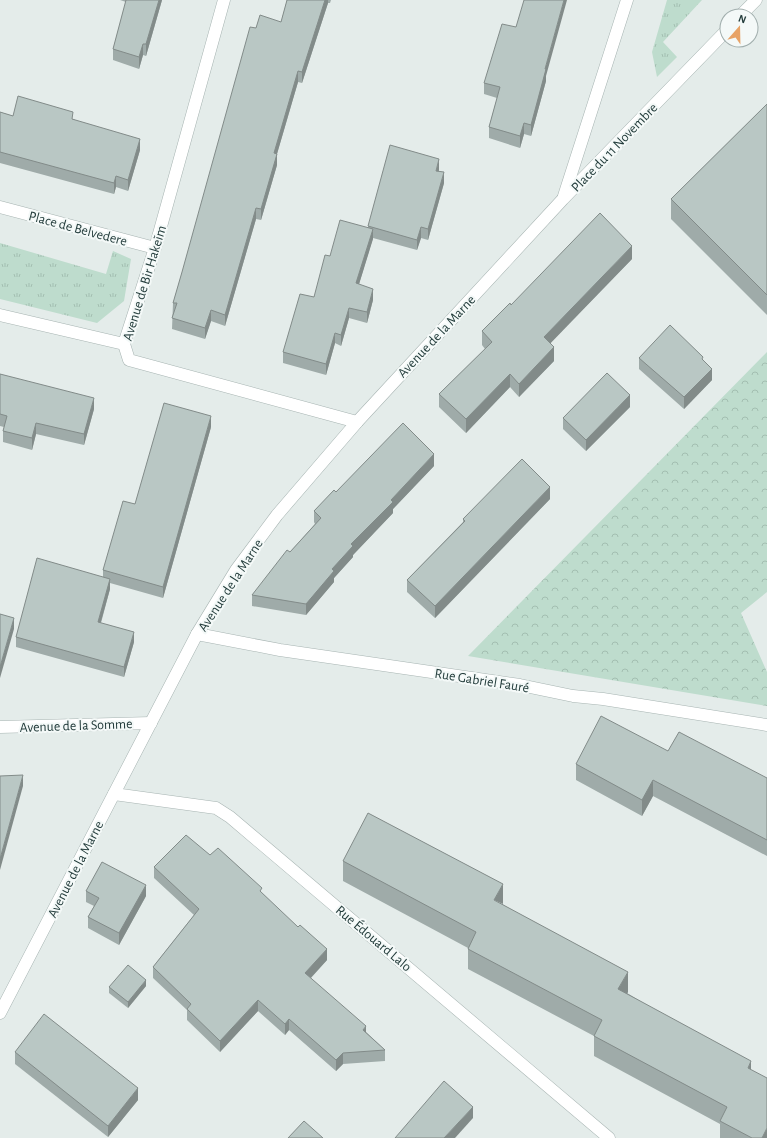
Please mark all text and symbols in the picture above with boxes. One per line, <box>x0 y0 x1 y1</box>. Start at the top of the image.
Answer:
north arrow <box>719 8 759 48</box>
text: N <box>737 13 748 26</box>
street label: Place du 11 Novembre <box>569 101 661 195</box>
street label: Place de Belvedere <box>27 209 129 249</box>
street label: Avenue de Bir Hakeïm <box>121 224 169 343</box>
street label: Avenue de la Marne <box>395 293 478 381</box>
street label: Avenue de la Marne <box>196 537 266 634</box>
street label: Rue Gabriel Fauré <box>434 667 530 695</box>
street label: Avenue de la Somme <box>19 717 133 735</box>
street label: Avenue de la Marne <box>45 819 106 920</box>
street label: Rue Édouard Lalo <box>333 901 416 974</box>

